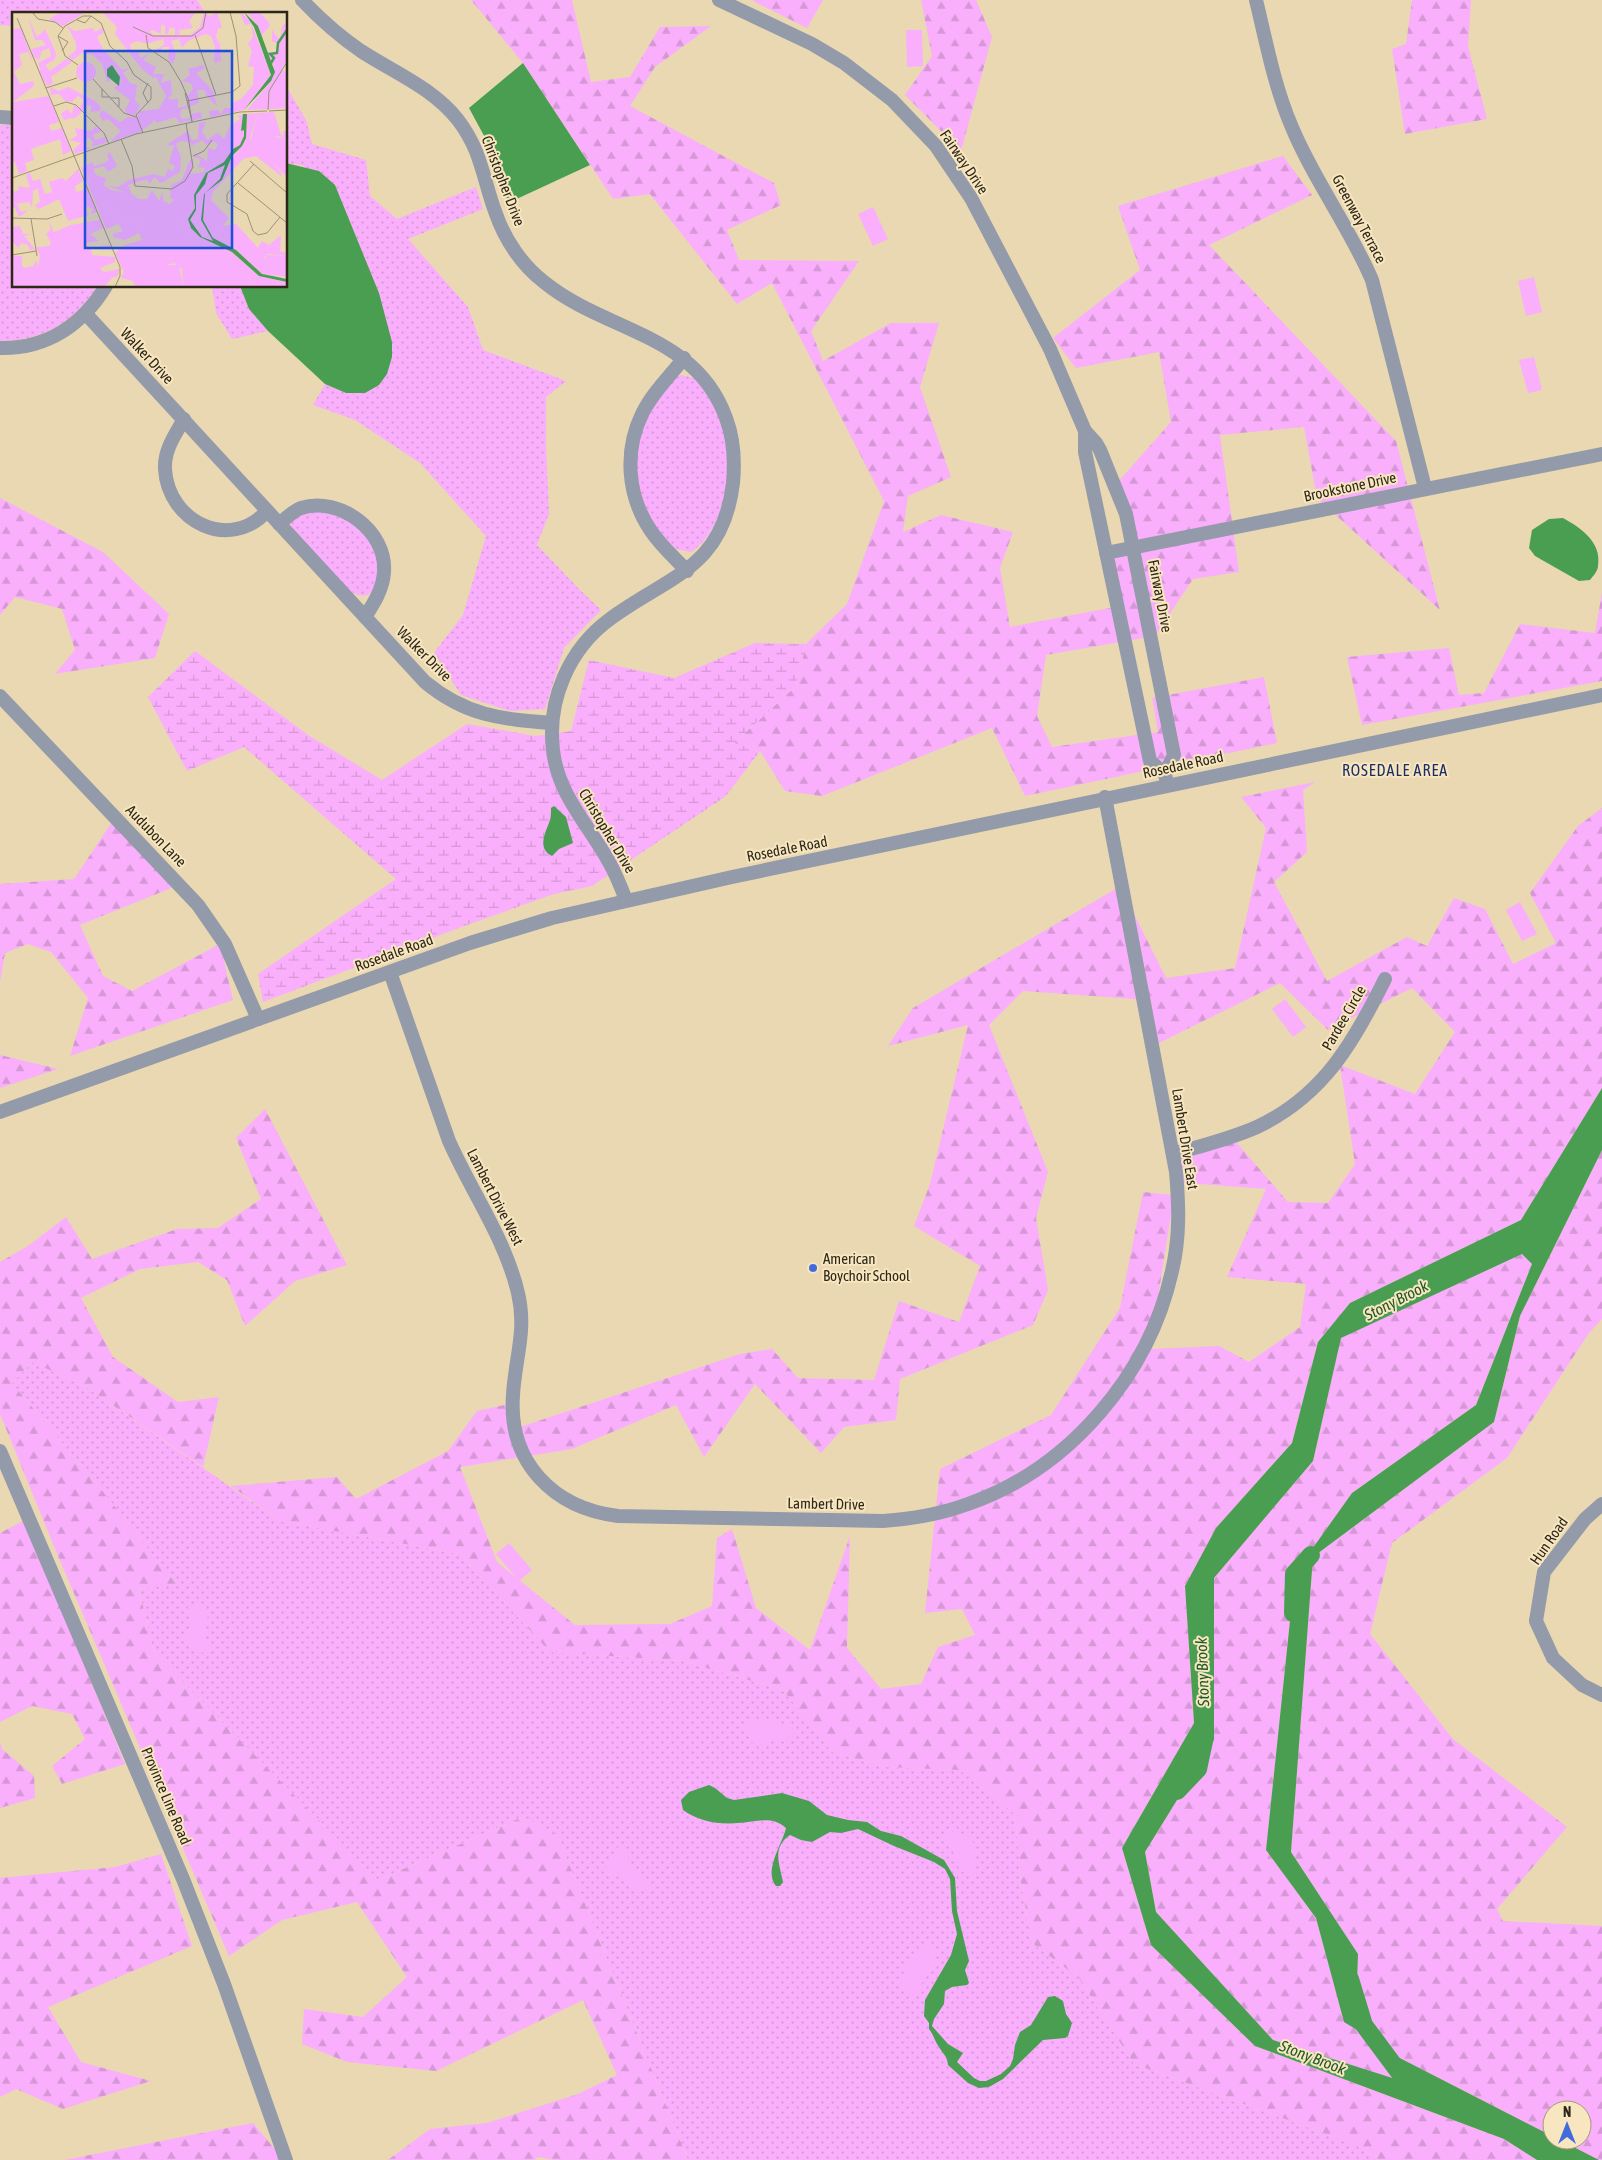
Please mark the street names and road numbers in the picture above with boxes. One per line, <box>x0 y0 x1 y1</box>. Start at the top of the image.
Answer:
street label: Fairway Drive <box>937 126 992 197</box>
street label: Christopher Drive <box>478 133 529 228</box>
street label: Greenway Terrace <box>1329 172 1390 266</box>
street label: Walker Drive <box>117 324 178 387</box>
street label: Brookstone Drive <box>1302 468 1398 505</box>
street label: Fairway Drive <box>1145 558 1176 634</box>
street label: Walker Drive <box>394 623 455 685</box>
street label: Rosedale Road <box>1141 748 1225 781</box>
street label: Christopher Drive <box>576 786 639 876</box>
street label: Audubon Lane <box>123 801 190 870</box>
street label: Rosedale Road <box>745 832 829 865</box>
street label: Rosedale Road <box>352 931 435 975</box>
street label: Pardee Circle <box>1318 982 1369 1053</box>
street label: Lambert Drive East <box>1169 1087 1202 1191</box>
street label: Lambert Drive West <box>464 1146 527 1248</box>
street label: Lambert Drive <box>787 1494 865 1513</box>
street label: Hun Road <box>1526 1514 1571 1568</box>
street label: Province Line Road <box>138 1745 195 1847</box>

